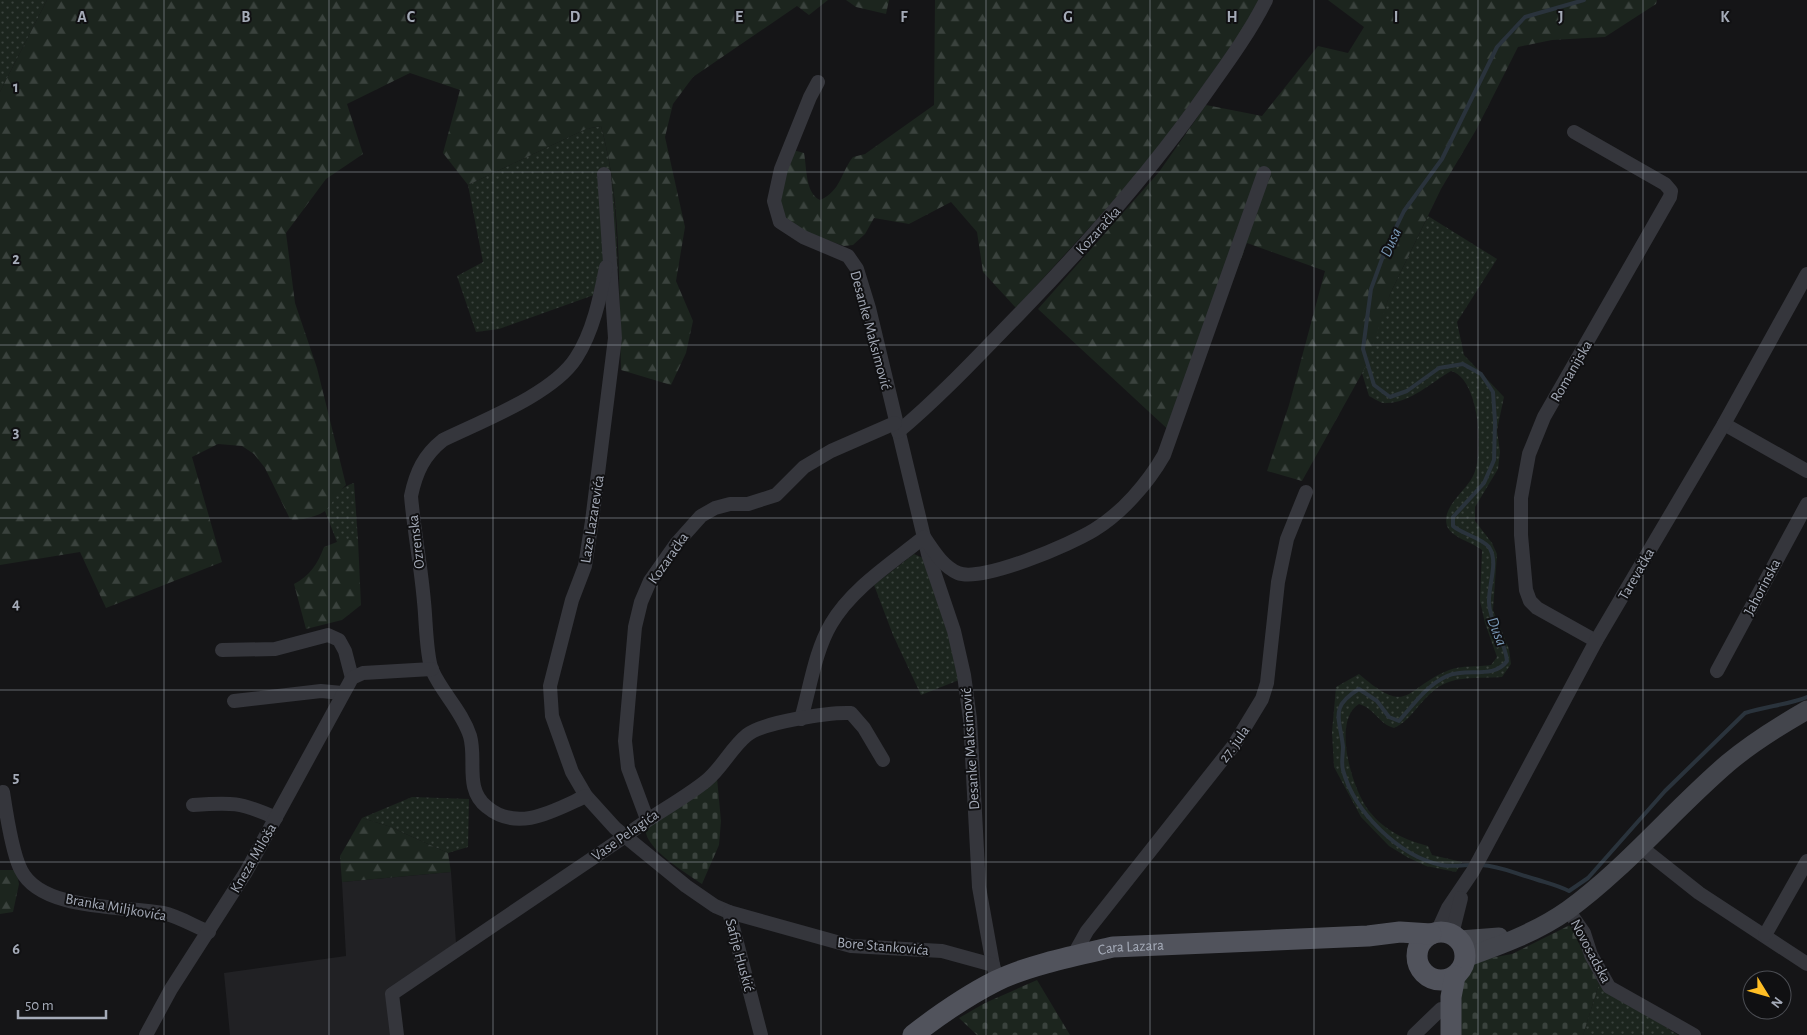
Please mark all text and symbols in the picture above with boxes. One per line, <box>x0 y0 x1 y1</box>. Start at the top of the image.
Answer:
text: A <box>77 9 87 25</box>
text: B <box>241 9 251 25</box>
text: C <box>407 9 416 25</box>
text: D <box>570 9 581 25</box>
text: E <box>735 9 743 25</box>
text: F <box>900 9 908 25</box>
text: G <box>1063 9 1073 25</box>
text: H <box>1226 9 1238 25</box>
text: I <box>1394 9 1398 25</box>
text: J <box>1558 9 1564 25</box>
text: K <box>1720 9 1730 25</box>
text: 1 <box>13 79 19 95</box>
street label: Kozaračka <box>1073 203 1124 257</box>
water label: Dusa <box>1378 226 1404 259</box>
text: 2 <box>12 251 20 267</box>
street label: Desanke Maksimović <box>847 269 894 391</box>
street label: Romanijska <box>1548 338 1595 405</box>
text: 3 <box>13 424 20 440</box>
street label: Laze Lazarevića <box>578 474 607 564</box>
street label: Ozrenska <box>406 514 427 570</box>
street label: Kozaračka <box>645 530 691 587</box>
street label: Tarevačka <box>1616 546 1657 603</box>
street label: Jahorinska <box>1741 556 1784 618</box>
text: 4 <box>12 596 20 612</box>
water label: Dusa <box>1484 615 1510 648</box>
street label: Desanke Maksimović <box>959 687 982 810</box>
street label: 27. jula <box>1216 723 1253 765</box>
text: 5 <box>13 769 20 785</box>
street label: Vase Pelagića <box>589 807 661 864</box>
street label: Kneza Miloša <box>228 821 279 895</box>
street label: Branka Miljkovića <box>64 891 168 924</box>
street label: Safije Huskić <box>723 917 756 993</box>
street label: Novosadska <box>1568 917 1614 986</box>
street label: Bore Stankovića <box>836 935 930 958</box>
street label: Cara Lazara <box>1096 938 1164 958</box>
text: 6 <box>12 941 20 957</box>
north arrow <box>1742 970 1792 1020</box>
scale bar <box>18 988 105 1020</box>
text: N <box>1768 994 1785 1010</box>
text: 50 m <box>25 998 54 1013</box>

